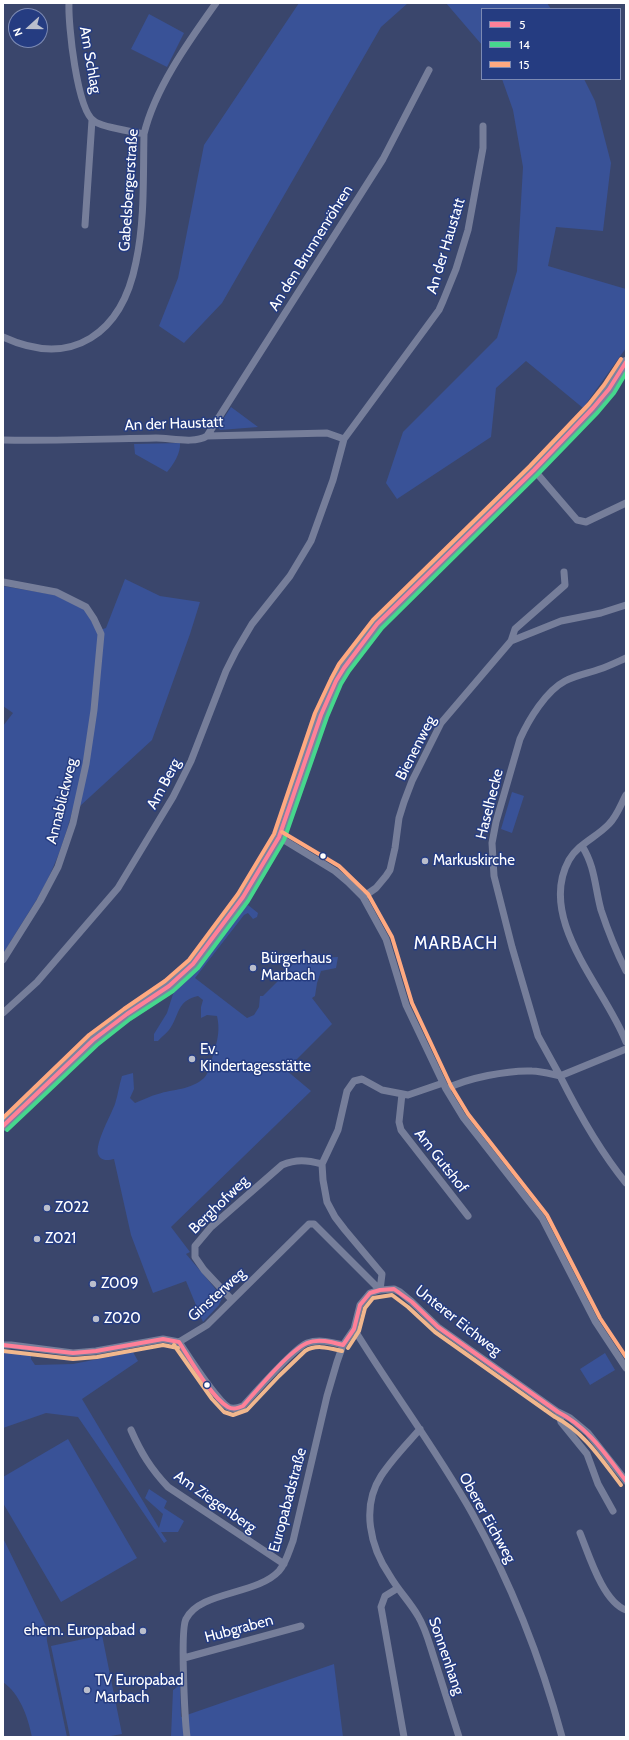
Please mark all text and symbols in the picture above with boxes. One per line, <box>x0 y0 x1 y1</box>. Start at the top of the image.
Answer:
north arrow <box>8 8 48 48</box>
legend <box>481 8 621 80</box>
text: 5 <box>519 17 526 32</box>
street label: Am Schlag <box>75 25 105 95</box>
text: N <box>10 26 26 38</box>
text: 14 <box>519 37 530 52</box>
text: 15 <box>519 57 529 72</box>
street label: Gabelsbergerstraße <box>116 128 142 252</box>
street label: An den Brunnenröhren <box>265 182 357 314</box>
street label: An der Haustatt <box>423 196 469 296</box>
street label: An der Haustatt <box>124 413 224 435</box>
street label: Bienenweg <box>392 713 440 783</box>
street label: Annablickweg <box>43 756 81 846</box>
street label: Am Berg <box>143 756 185 812</box>
street label: Haselhecke <box>473 767 507 841</box>
unlabelled marker <box>318 851 328 861</box>
place label: Markuskirche <box>433 852 515 870</box>
marker: Markuskirche <box>420 856 430 866</box>
district label: MARBACH <box>414 934 498 954</box>
place label: Bürgerhaus Marbach <box>261 950 332 985</box>
marker: Bürgerhaus Marbach <box>248 963 258 973</box>
place label: Ev. Kindertagesstätte <box>200 1041 311 1076</box>
marker: Ev. Kindertagesstätte <box>187 1054 197 1064</box>
street label: Am Gutshof <box>410 1125 472 1197</box>
street label: Berghofweg <box>185 1172 253 1238</box>
place label: Z022 <box>55 1199 89 1217</box>
marker: Z022 <box>42 1203 52 1213</box>
place label: Z021 <box>45 1230 76 1248</box>
marker: Z021 <box>32 1234 42 1244</box>
street label: Ginsterweg <box>185 1265 249 1325</box>
place label: Z009 <box>101 1275 138 1293</box>
marker: Z009 <box>88 1279 98 1289</box>
street label: Unterer Eichweg <box>411 1282 505 1360</box>
place label: Z020 <box>104 1310 141 1328</box>
marker: Z020 <box>91 1314 101 1324</box>
unlabelled marker <box>202 1380 212 1390</box>
street label: Europabadstraße <box>265 1446 311 1554</box>
street label: Am Ziegenberg <box>170 1467 260 1537</box>
street label: Oberer Eichweg <box>455 1470 519 1566</box>
street label: Hubgraben <box>203 1611 275 1647</box>
street label: Sonnenhang <box>424 1615 468 1697</box>
place label: ehem. Europabad <box>24 1622 135 1640</box>
marker: ehem. Europabad <box>138 1626 148 1636</box>
place label: TV Europabad Marbach <box>95 1672 184 1707</box>
marker: TV Europabad Marbach <box>82 1685 92 1695</box>

